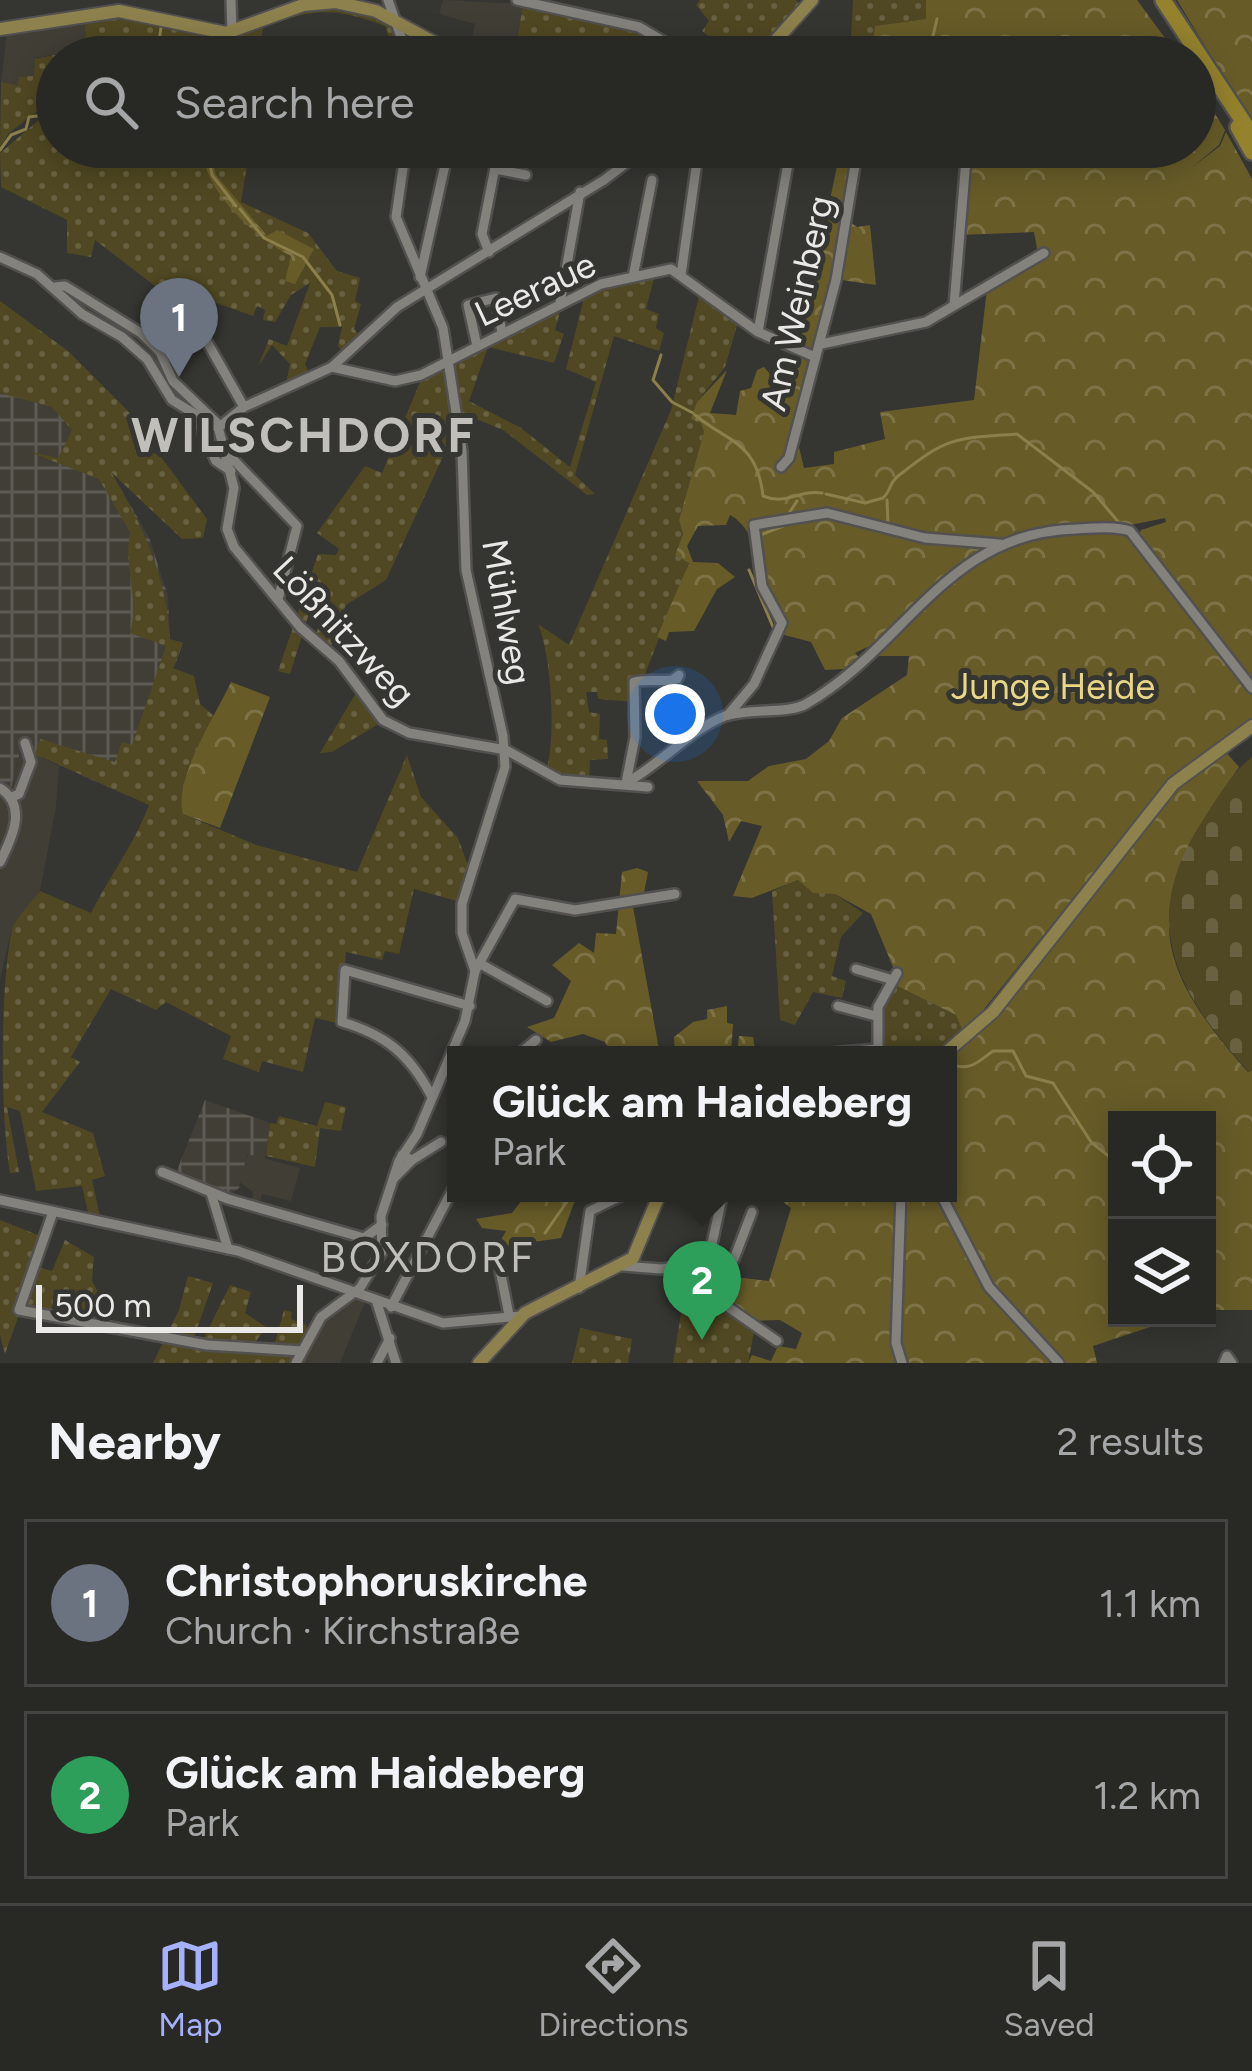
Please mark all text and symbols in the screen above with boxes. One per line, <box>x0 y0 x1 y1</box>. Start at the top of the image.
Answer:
search box <box>36 36 1216 168</box>
icon: search <box>78 69 144 135</box>
text: Search here <box>174 75 414 129</box>
street label: Am Weinberg <box>751 191 843 415</box>
street label: Leeraue <box>468 242 602 336</box>
pin: 1 <box>140 278 218 377</box>
district label: WILSCHDORF <box>131 406 477 464</box>
street label: Mühlweg <box>473 536 541 688</box>
street label: Lößnitzweg <box>264 548 424 714</box>
park label: Junge Heide <box>951 665 1155 708</box>
your location <box>645 684 705 744</box>
popup <box>447 1046 957 1202</box>
text: Glück am Haideberg <box>492 1074 912 1128</box>
map controls <box>1108 1111 1216 1327</box>
button: locate <box>1108 1111 1216 1219</box>
text: Park <box>492 1128 566 1175</box>
button: layers <box>1108 1219 1216 1327</box>
district label: BOXDORF <box>320 1232 536 1283</box>
pin: 2 <box>663 1241 741 1340</box>
scale bar <box>36 1279 303 1332</box>
text: 500 m <box>54 1286 152 1325</box>
text: Nearby <box>48 1411 221 1472</box>
text: 2 results <box>1057 1418 1204 1465</box>
text: Christophoruskirche <box>165 1553 588 1607</box>
text: 1 <box>82 1580 98 1627</box>
text: 1.1 km <box>1099 1580 1201 1627</box>
text: Church · Kirchstraße <box>165 1607 520 1654</box>
text: Glück am Haideberg <box>165 1745 586 1799</box>
text: 2 <box>79 1772 101 1819</box>
text: 1.2 km <box>1093 1772 1201 1819</box>
text: Park <box>165 1799 239 1846</box>
tab: Map <box>157 1933 223 2044</box>
tab: Directions <box>538 1933 689 2044</box>
tab: Saved <box>1004 1933 1095 2044</box>

